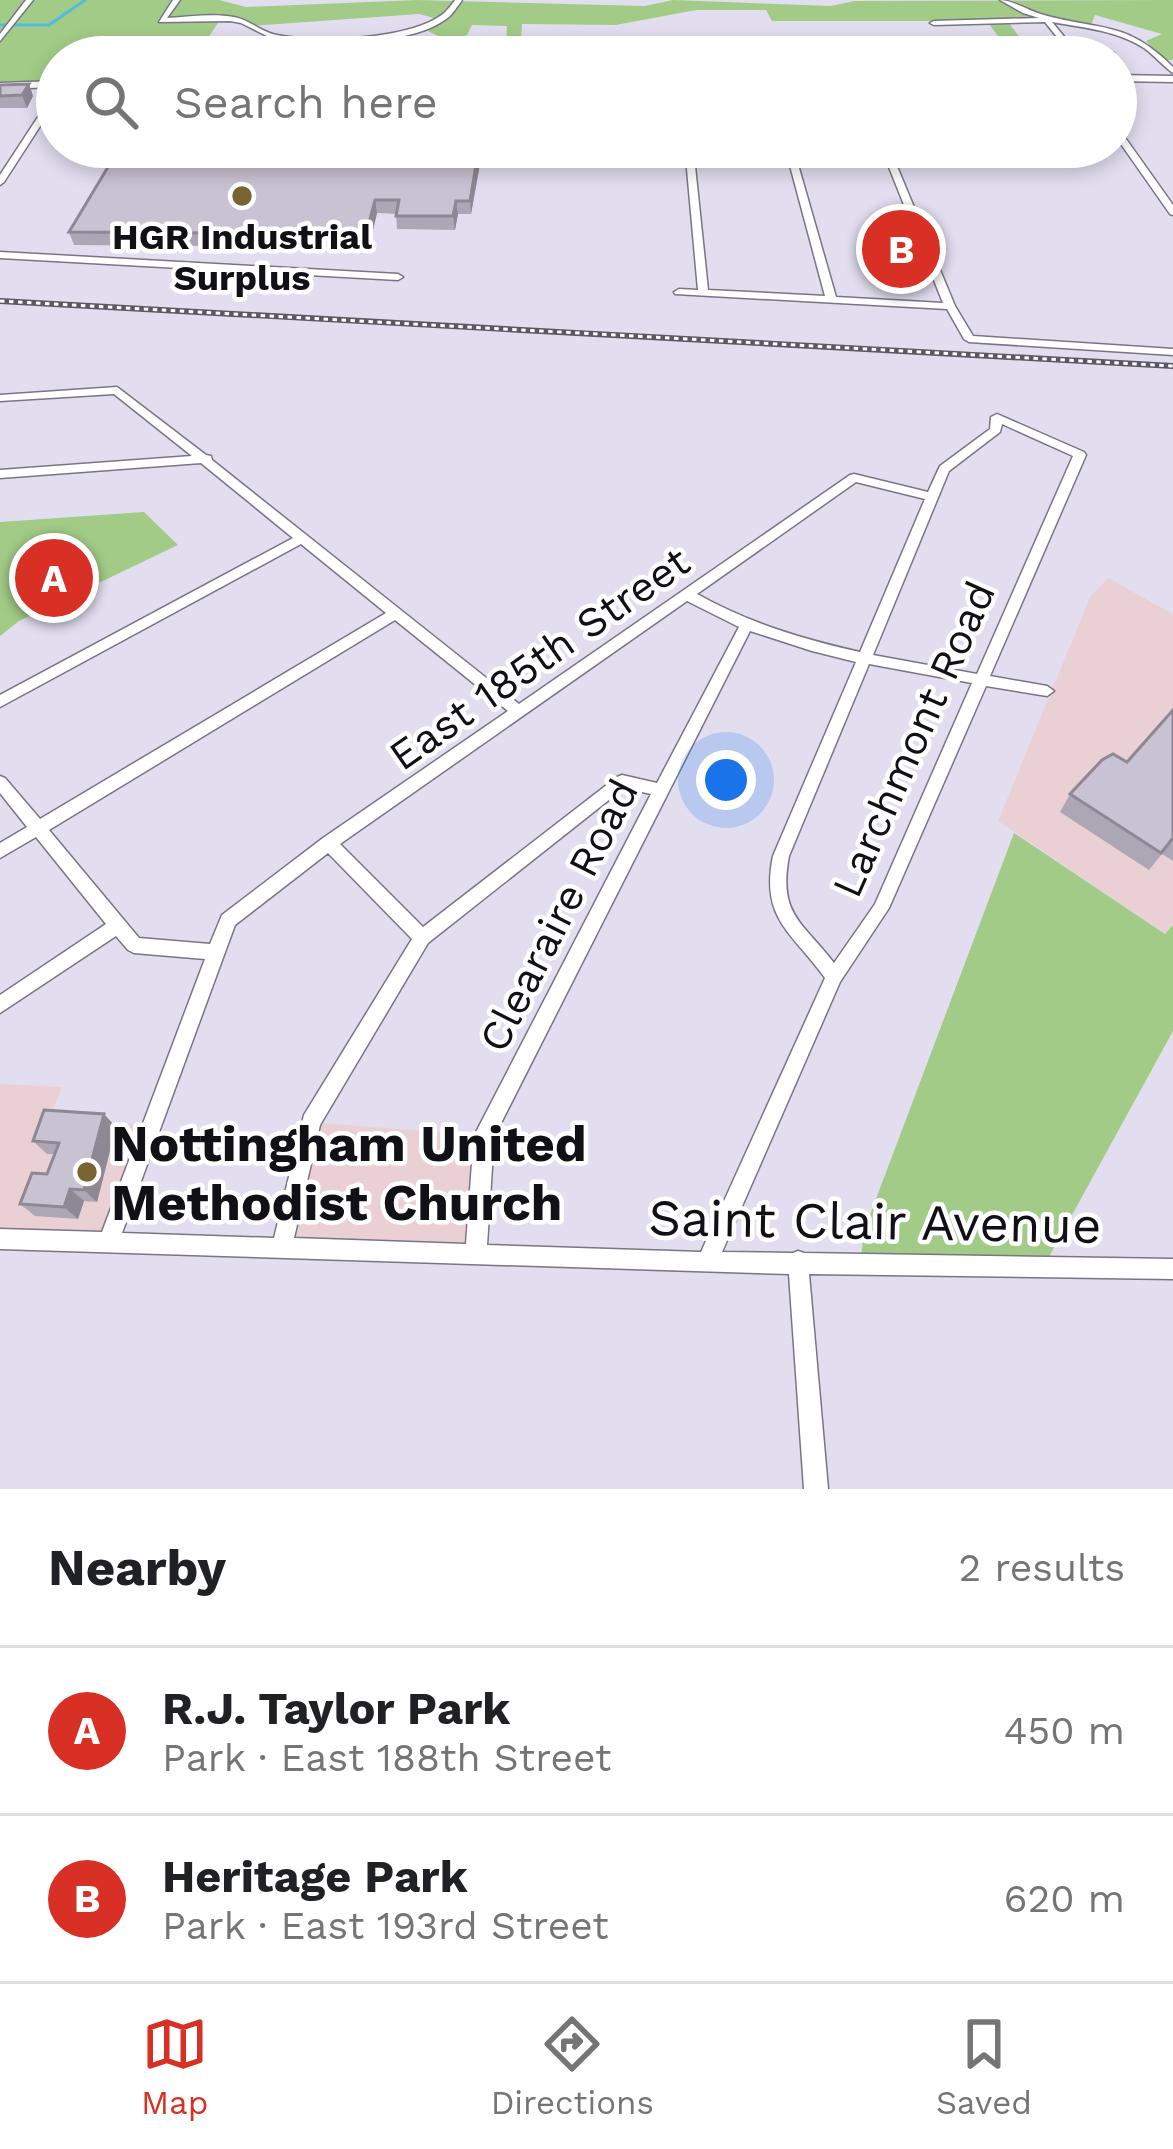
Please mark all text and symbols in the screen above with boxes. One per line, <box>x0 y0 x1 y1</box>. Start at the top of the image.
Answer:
search box <box>36 36 1137 168</box>
icon: search <box>78 69 144 135</box>
text: Search here <box>174 76 438 129</box>
marker: HGR Industrial Surplus <box>229 183 255 209</box>
pin: B <box>862 204 940 294</box>
place label: HGR Industrial Surplus <box>112 216 372 299</box>
pin: A <box>15 533 93 623</box>
street label: East 185th Street <box>380 537 699 780</box>
street label: Larchmont Road <box>822 574 1005 905</box>
your location <box>696 750 756 810</box>
street label: Clearaire Road <box>469 771 648 1059</box>
place label: Nottingham United Methodist Church <box>111 1114 587 1232</box>
marker: Nottingham United Methodist Church <box>74 1159 100 1185</box>
street label: Saint Clair Avenue <box>648 1188 1102 1255</box>
text: Nearby <box>48 1538 226 1597</box>
text: 2 results <box>959 1545 1125 1590</box>
text: R.J. Taylor Park <box>162 1682 510 1735</box>
text: A <box>74 1708 100 1753</box>
text: 450 m <box>1004 1708 1125 1753</box>
text: Park · East 188th Street <box>162 1735 611 1780</box>
text: Heritage Park <box>162 1850 468 1903</box>
text: B <box>74 1876 100 1921</box>
text: 620 m <box>1004 1876 1125 1921</box>
text: Park · East 193rd Street <box>162 1903 608 1948</box>
tab: Map <box>141 2011 208 2122</box>
tab: Directions <box>491 2011 654 2122</box>
tab: Saved <box>936 2011 1032 2122</box>

